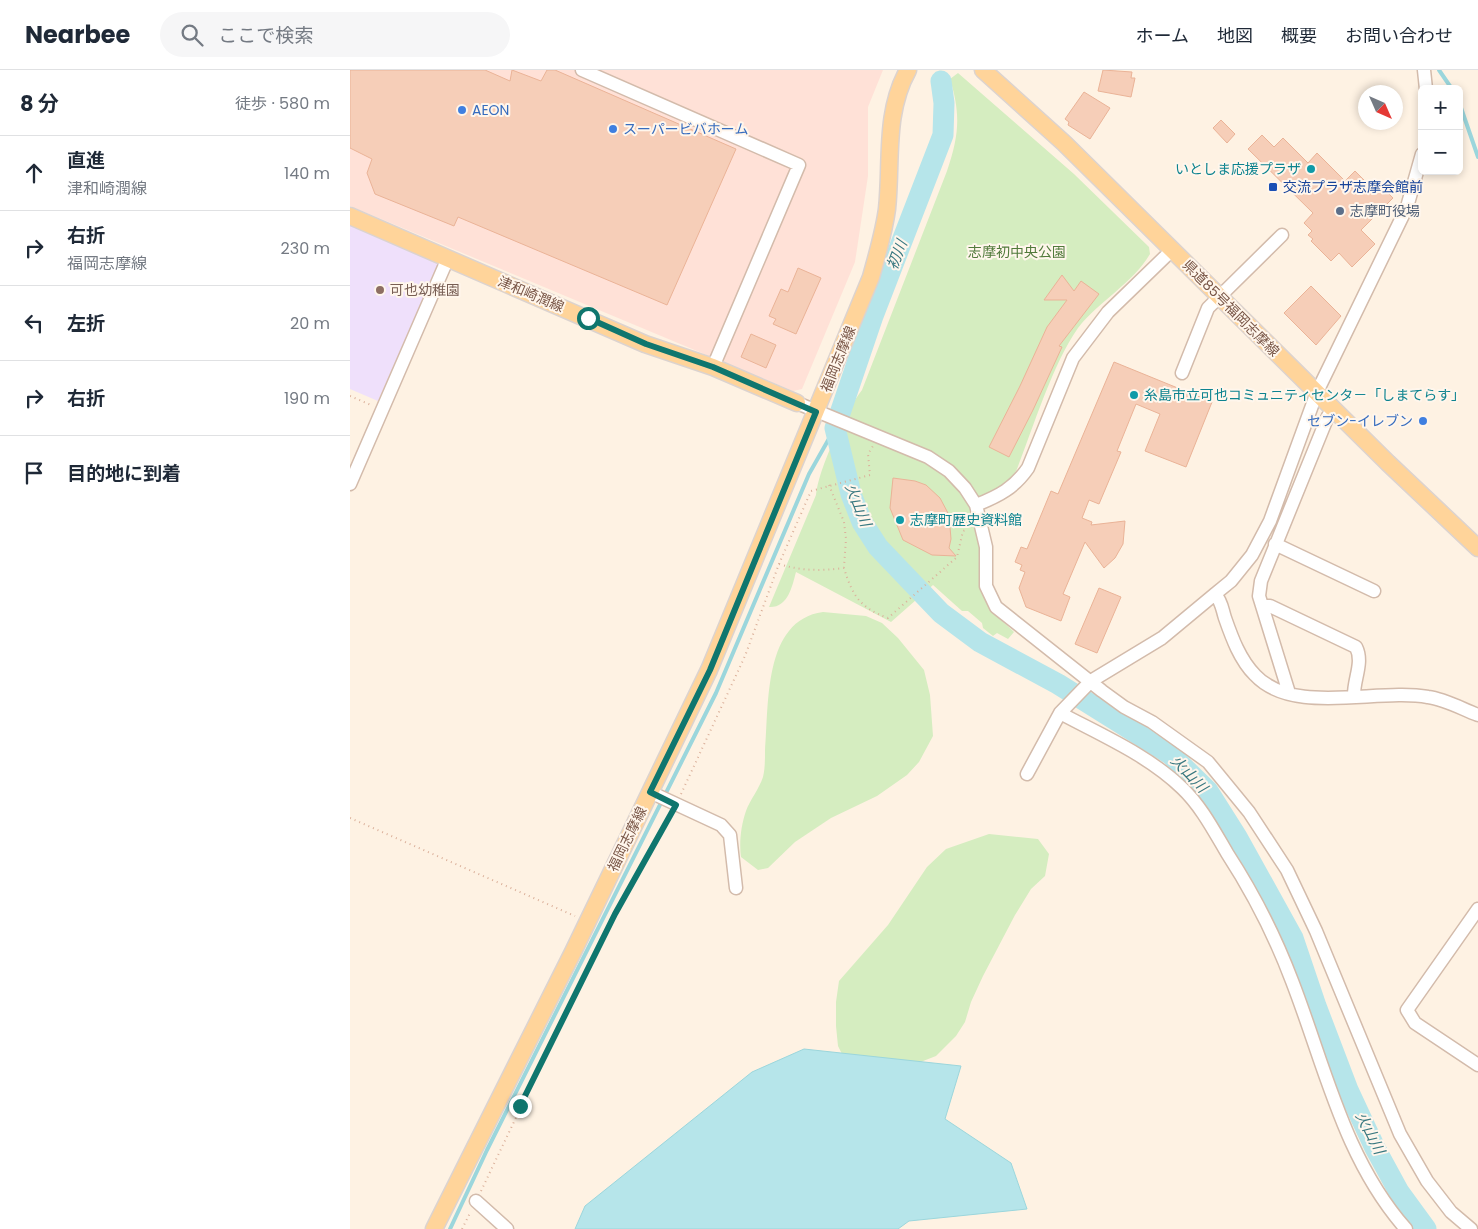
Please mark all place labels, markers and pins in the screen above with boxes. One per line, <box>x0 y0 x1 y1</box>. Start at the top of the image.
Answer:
place label: AEON <box>472 100 509 120</box>
marker: AEON <box>456 104 468 116</box>
place label: スーパービバホーム <box>623 119 748 139</box>
marker: スーパービバホーム <box>607 123 619 135</box>
place label: いとしま応援プラザ <box>1175 159 1301 179</box>
marker: いとしま応援プラザ <box>1305 163 1317 175</box>
place label: 交流プラザ志摩会館前 <box>1283 177 1423 197</box>
marker: 交流プラザ志摩会館前 <box>1267 181 1279 193</box>
place label: 志摩町役場 <box>1350 201 1420 221</box>
marker: 志摩町役場 <box>1334 205 1346 217</box>
place label: 可也幼稚園 <box>390 280 460 300</box>
marker: 可也幼稚園 <box>374 284 386 296</box>
place label: 糸島市立可也コミュニティセンタ－「しまてらす」 <box>1144 385 1465 405</box>
marker: 糸島市立可也コミュニティセンタ－「しまてらす」 <box>1128 389 1140 401</box>
place label: セブン-イレブン <box>1307 411 1413 431</box>
marker: セブン-イレブン <box>1417 415 1429 427</box>
place label: 志摩町歴史資料館 <box>910 510 1022 530</box>
marker: 志摩町歴史資料館 <box>894 514 906 526</box>

